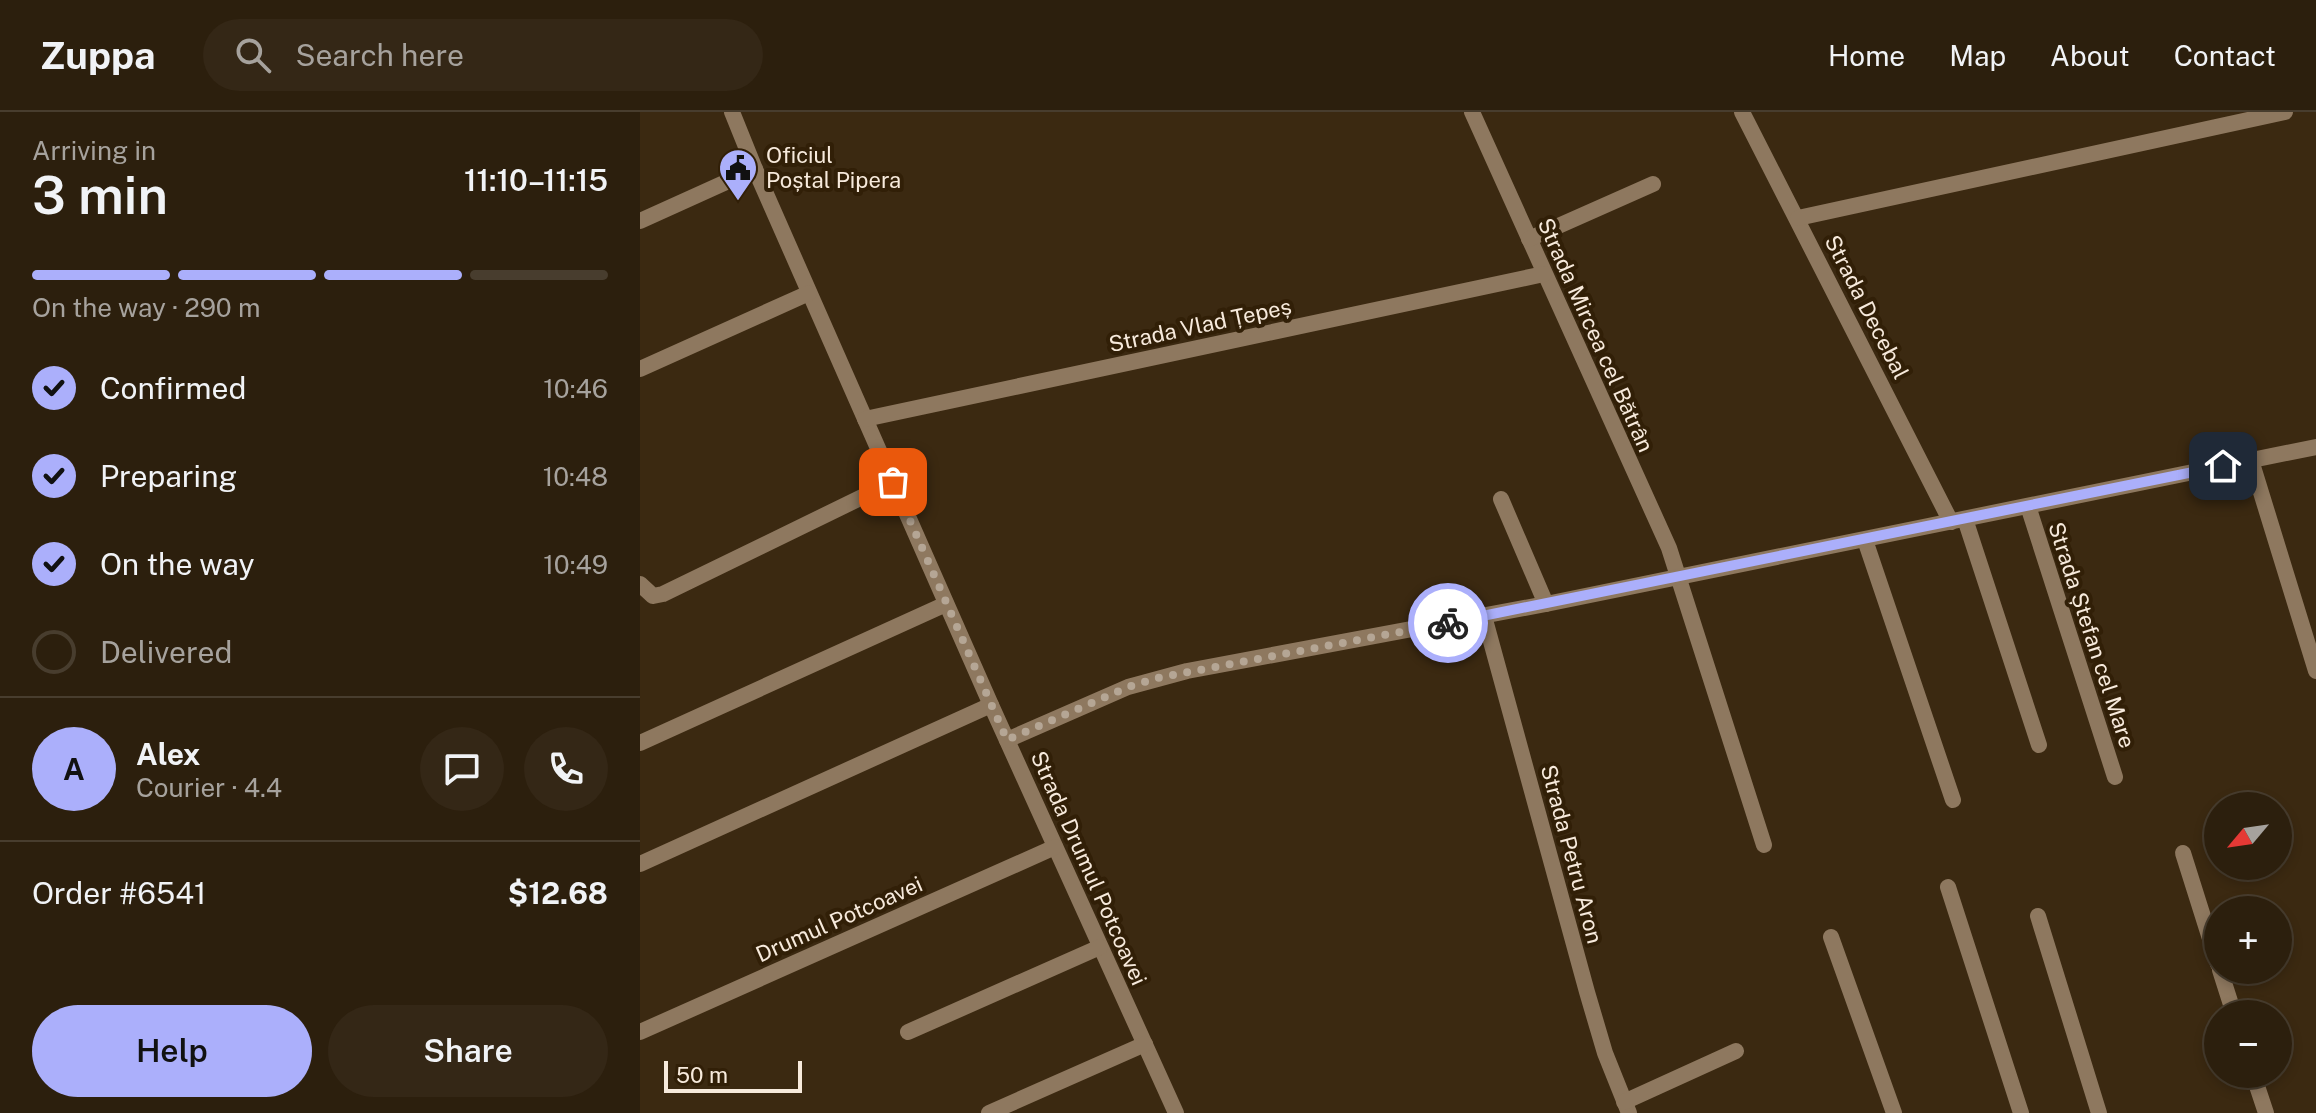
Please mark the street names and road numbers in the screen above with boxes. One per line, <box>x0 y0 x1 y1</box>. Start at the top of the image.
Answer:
street label: Strada Mircea cel Bătrân <box>1533 214 1659 456</box>
street label: Strada Decebal <box>1820 231 1914 383</box>
street label: Strada Vlad Țepeș <box>1106 293 1294 357</box>
street label: Strada Ștefan cel Mare <box>2043 519 2141 751</box>
street label: Strada Drumul Potcoavei <box>1026 747 1152 989</box>
street label: Strada Petru Aron <box>1536 762 1608 946</box>
street label: Drumul Potcoavei <box>752 871 926 967</box>

